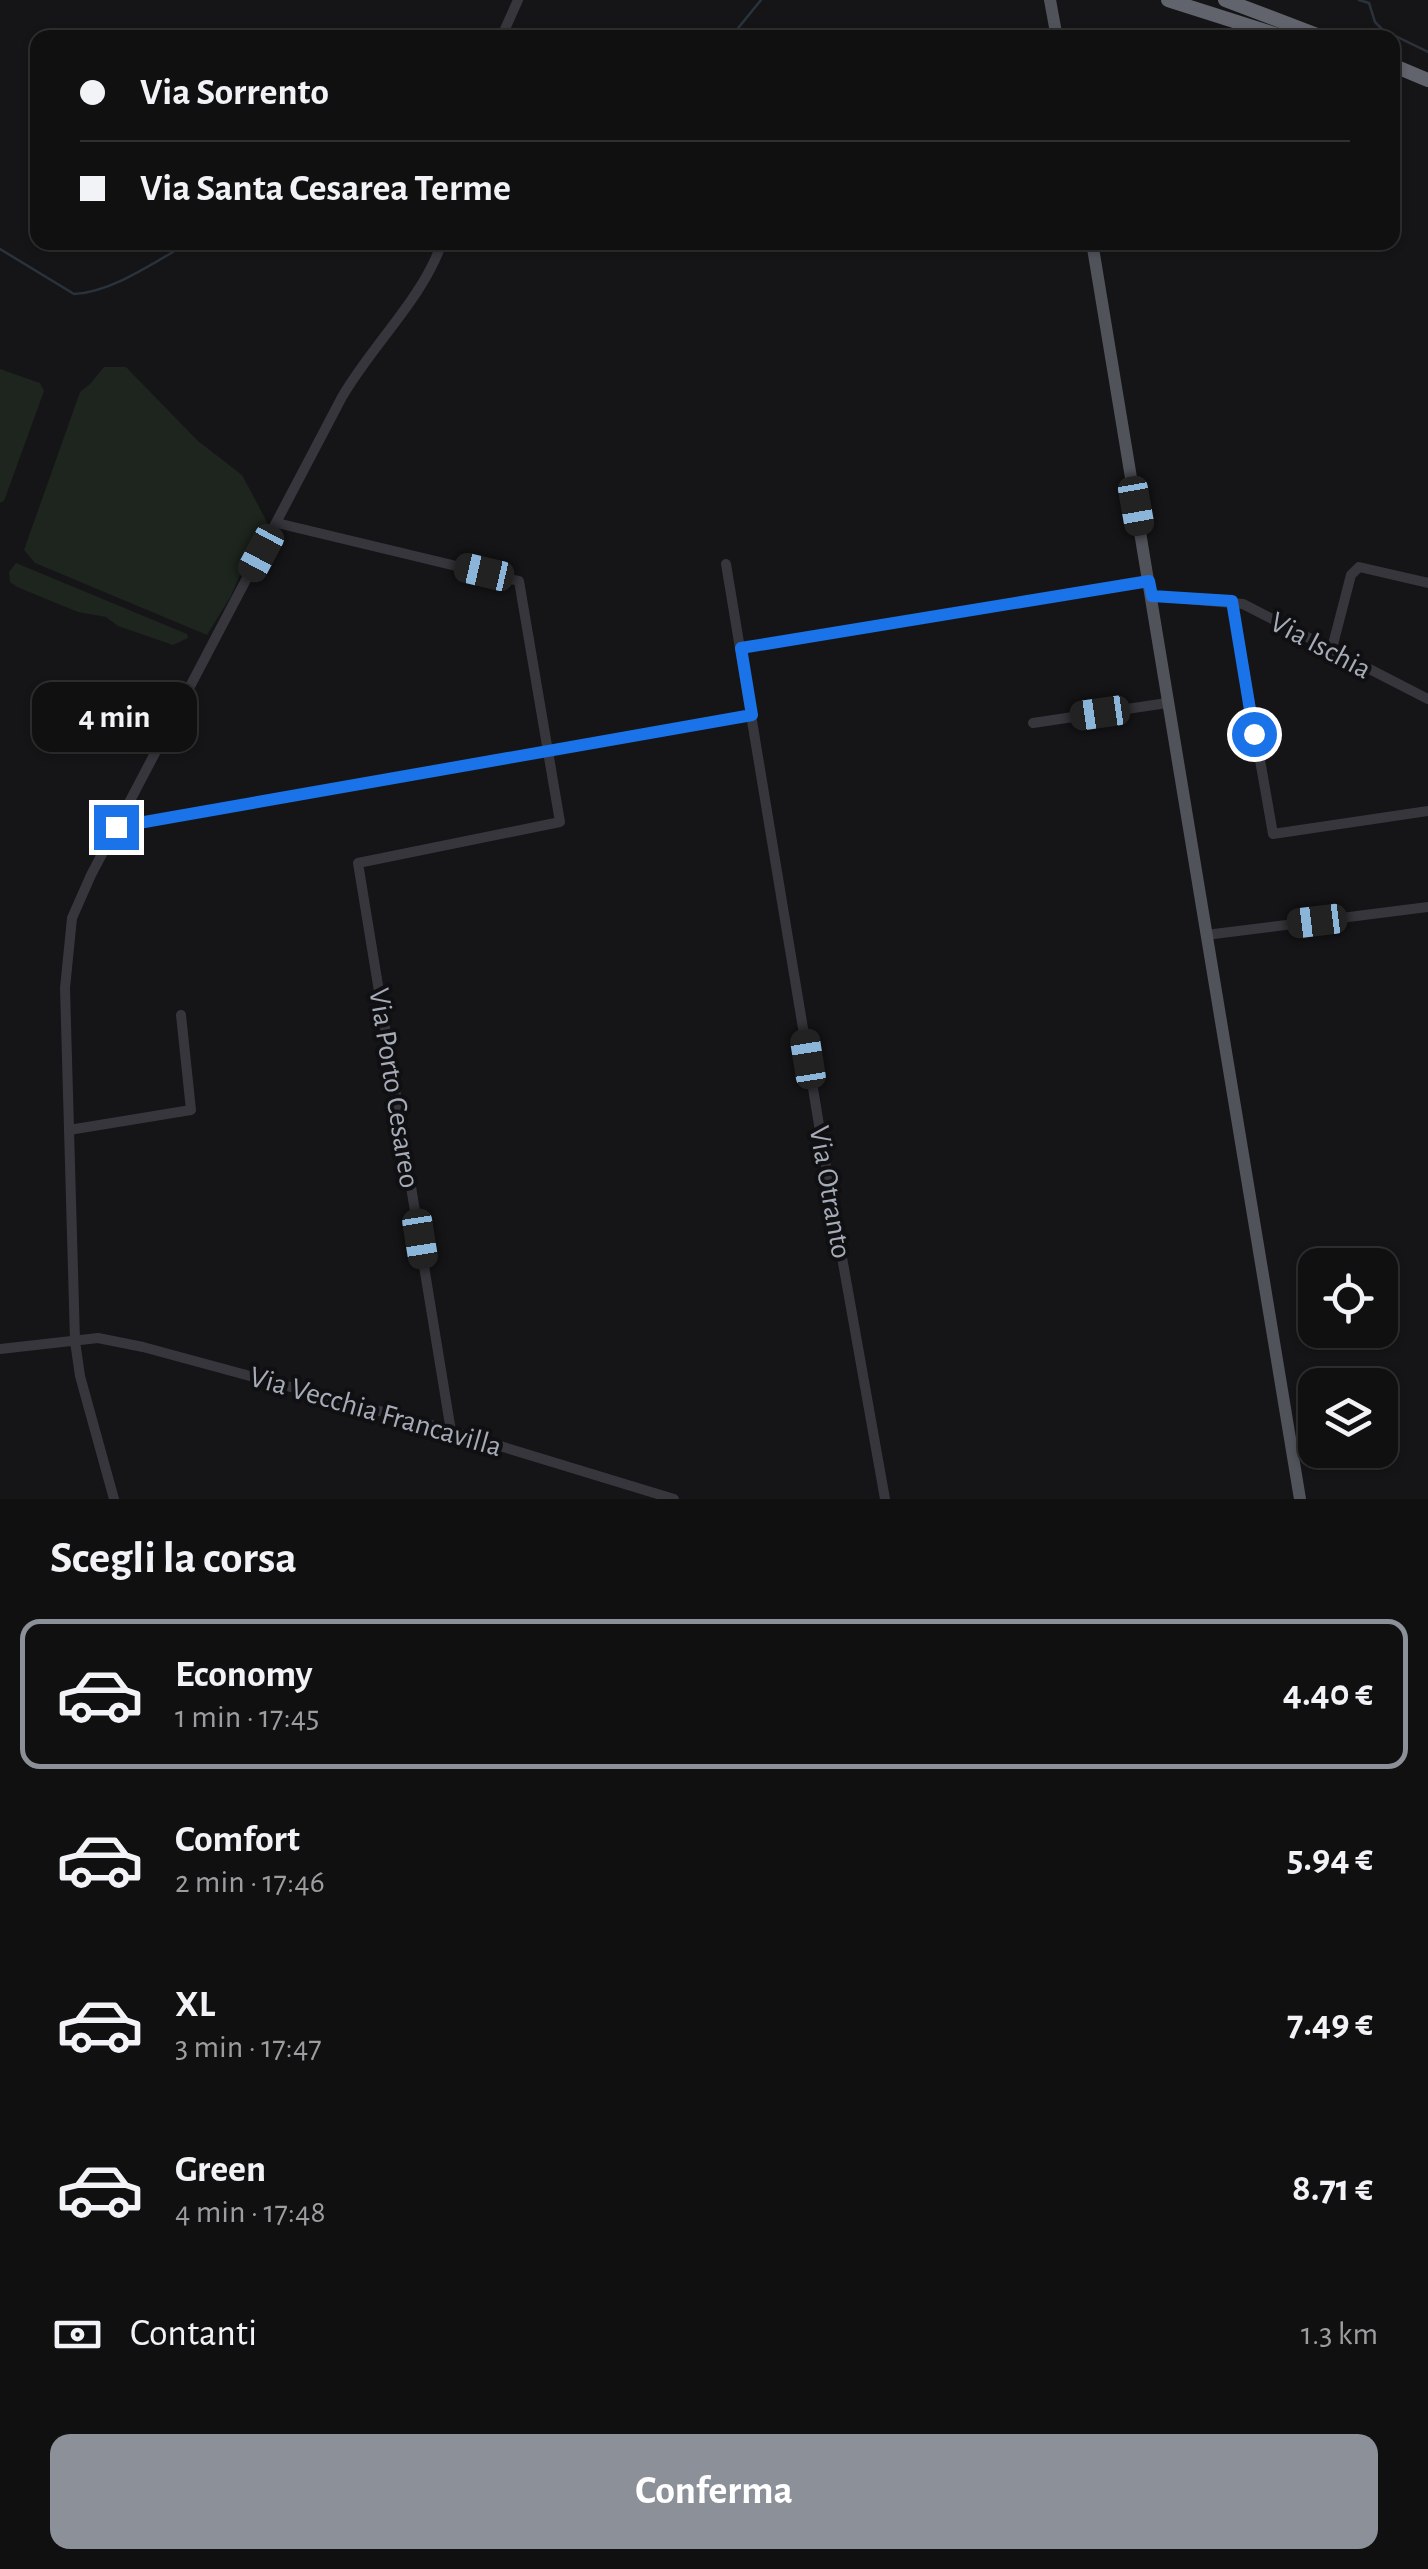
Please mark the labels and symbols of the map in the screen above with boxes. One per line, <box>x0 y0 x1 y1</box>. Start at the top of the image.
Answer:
car <box>1116 474 1156 538</box>
car <box>234 519 288 587</box>
car <box>451 551 517 593</box>
street label: Via Ischia <box>1265 607 1376 685</box>
callout: 4 min <box>34 682 198 752</box>
car <box>1068 694 1132 732</box>
route start <box>1232 712 1277 757</box>
route end <box>94 805 139 850</box>
car <box>1285 902 1349 940</box>
street label: Via Porto Cesareo <box>363 986 425 1190</box>
car <box>788 1027 828 1091</box>
street label: Via Otranto <box>804 1124 856 1261</box>
car <box>400 1207 440 1271</box>
street label: Via Vecchia Francavilla <box>246 1362 505 1462</box>

